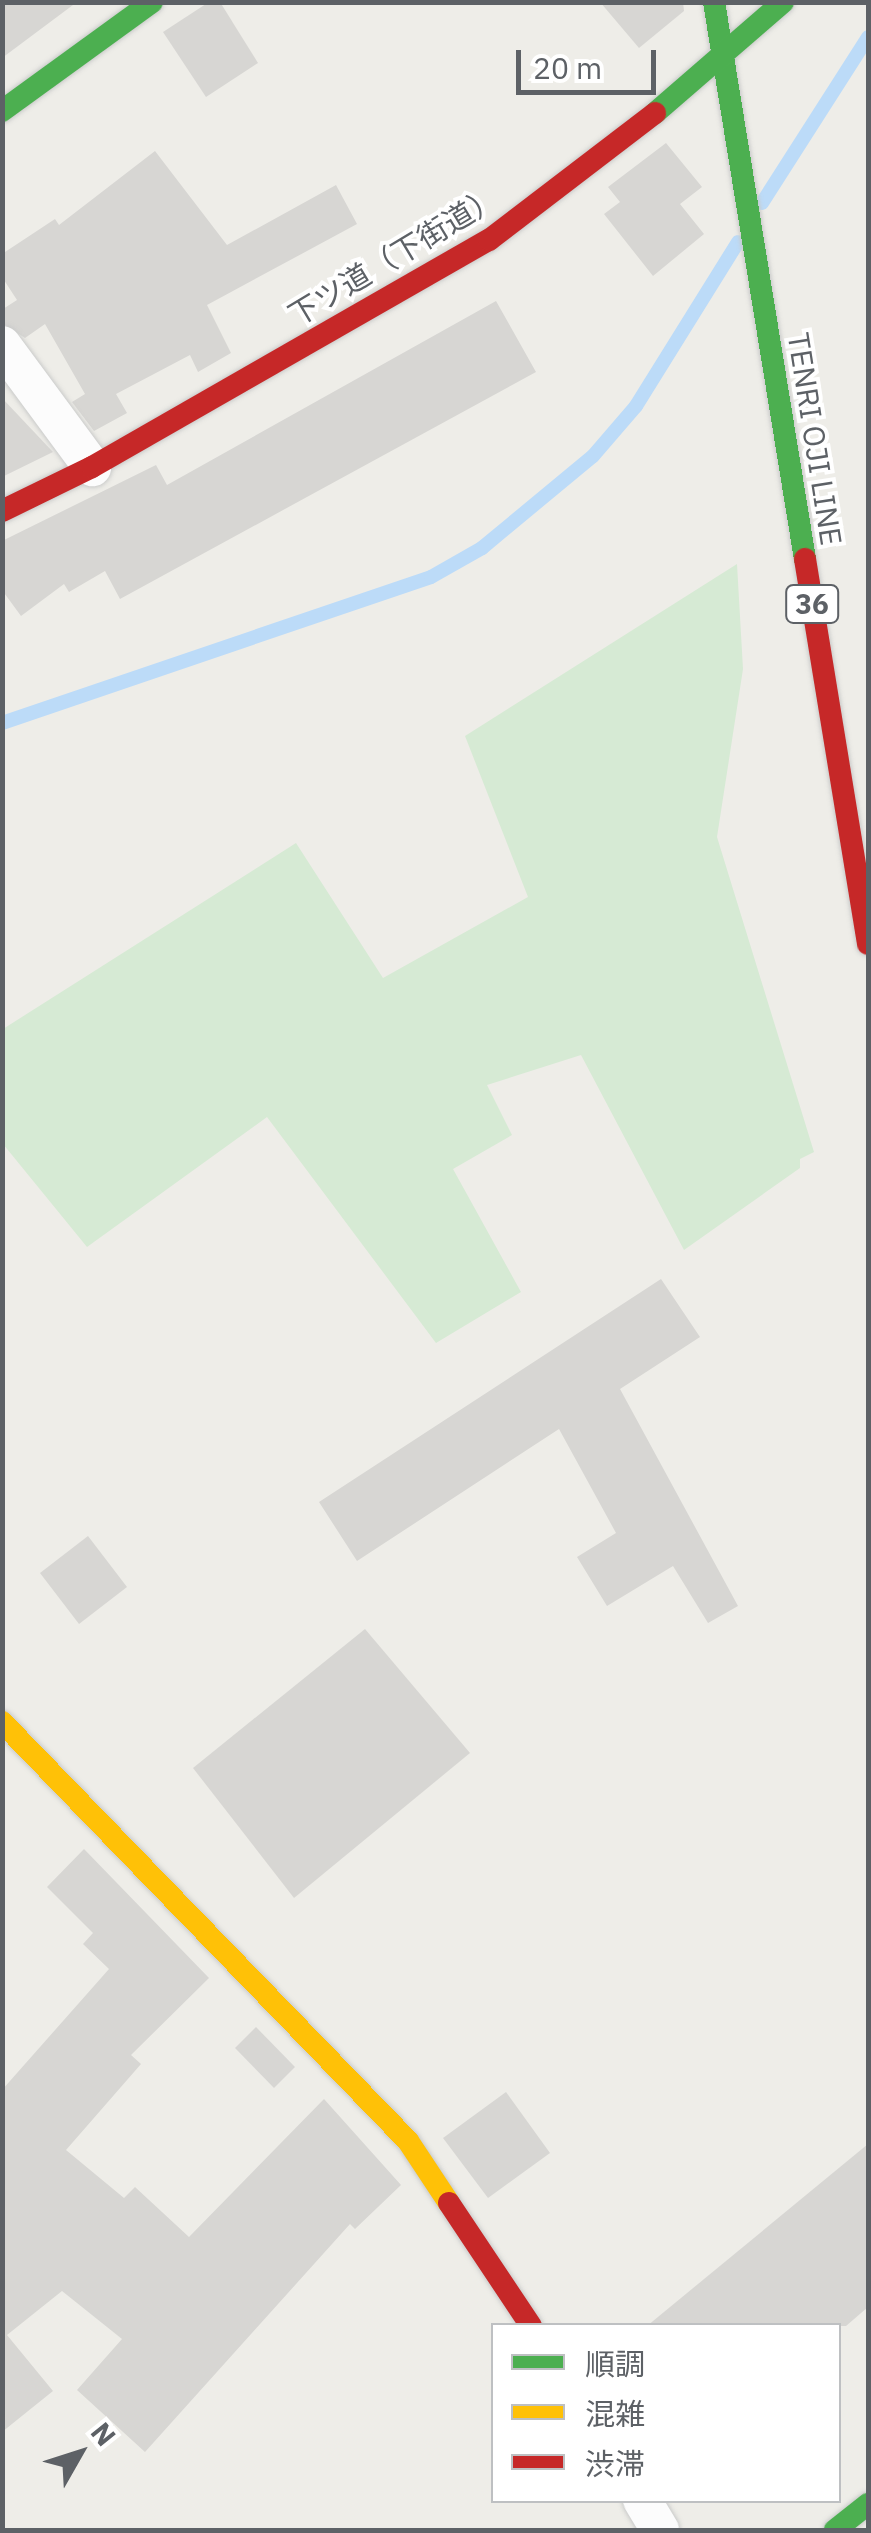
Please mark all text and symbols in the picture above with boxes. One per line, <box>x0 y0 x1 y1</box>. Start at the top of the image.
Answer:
scale bar <box>521 30 661 92</box>
text: 20 m <box>533 48 602 87</box>
street label: 下ツ道（下街道） <box>282 179 506 333</box>
street label: TENRI OJI LINE <box>780 330 850 548</box>
road number: 36 <box>784 581 840 627</box>
legend <box>491 2323 841 2503</box>
text: 順調 <box>585 2344 645 2383</box>
text: 混雑 <box>585 2394 645 2433</box>
north arrow <box>30 2403 130 2503</box>
text: N <box>83 2414 124 2453</box>
text: 渋滞 <box>585 2444 645 2483</box>

